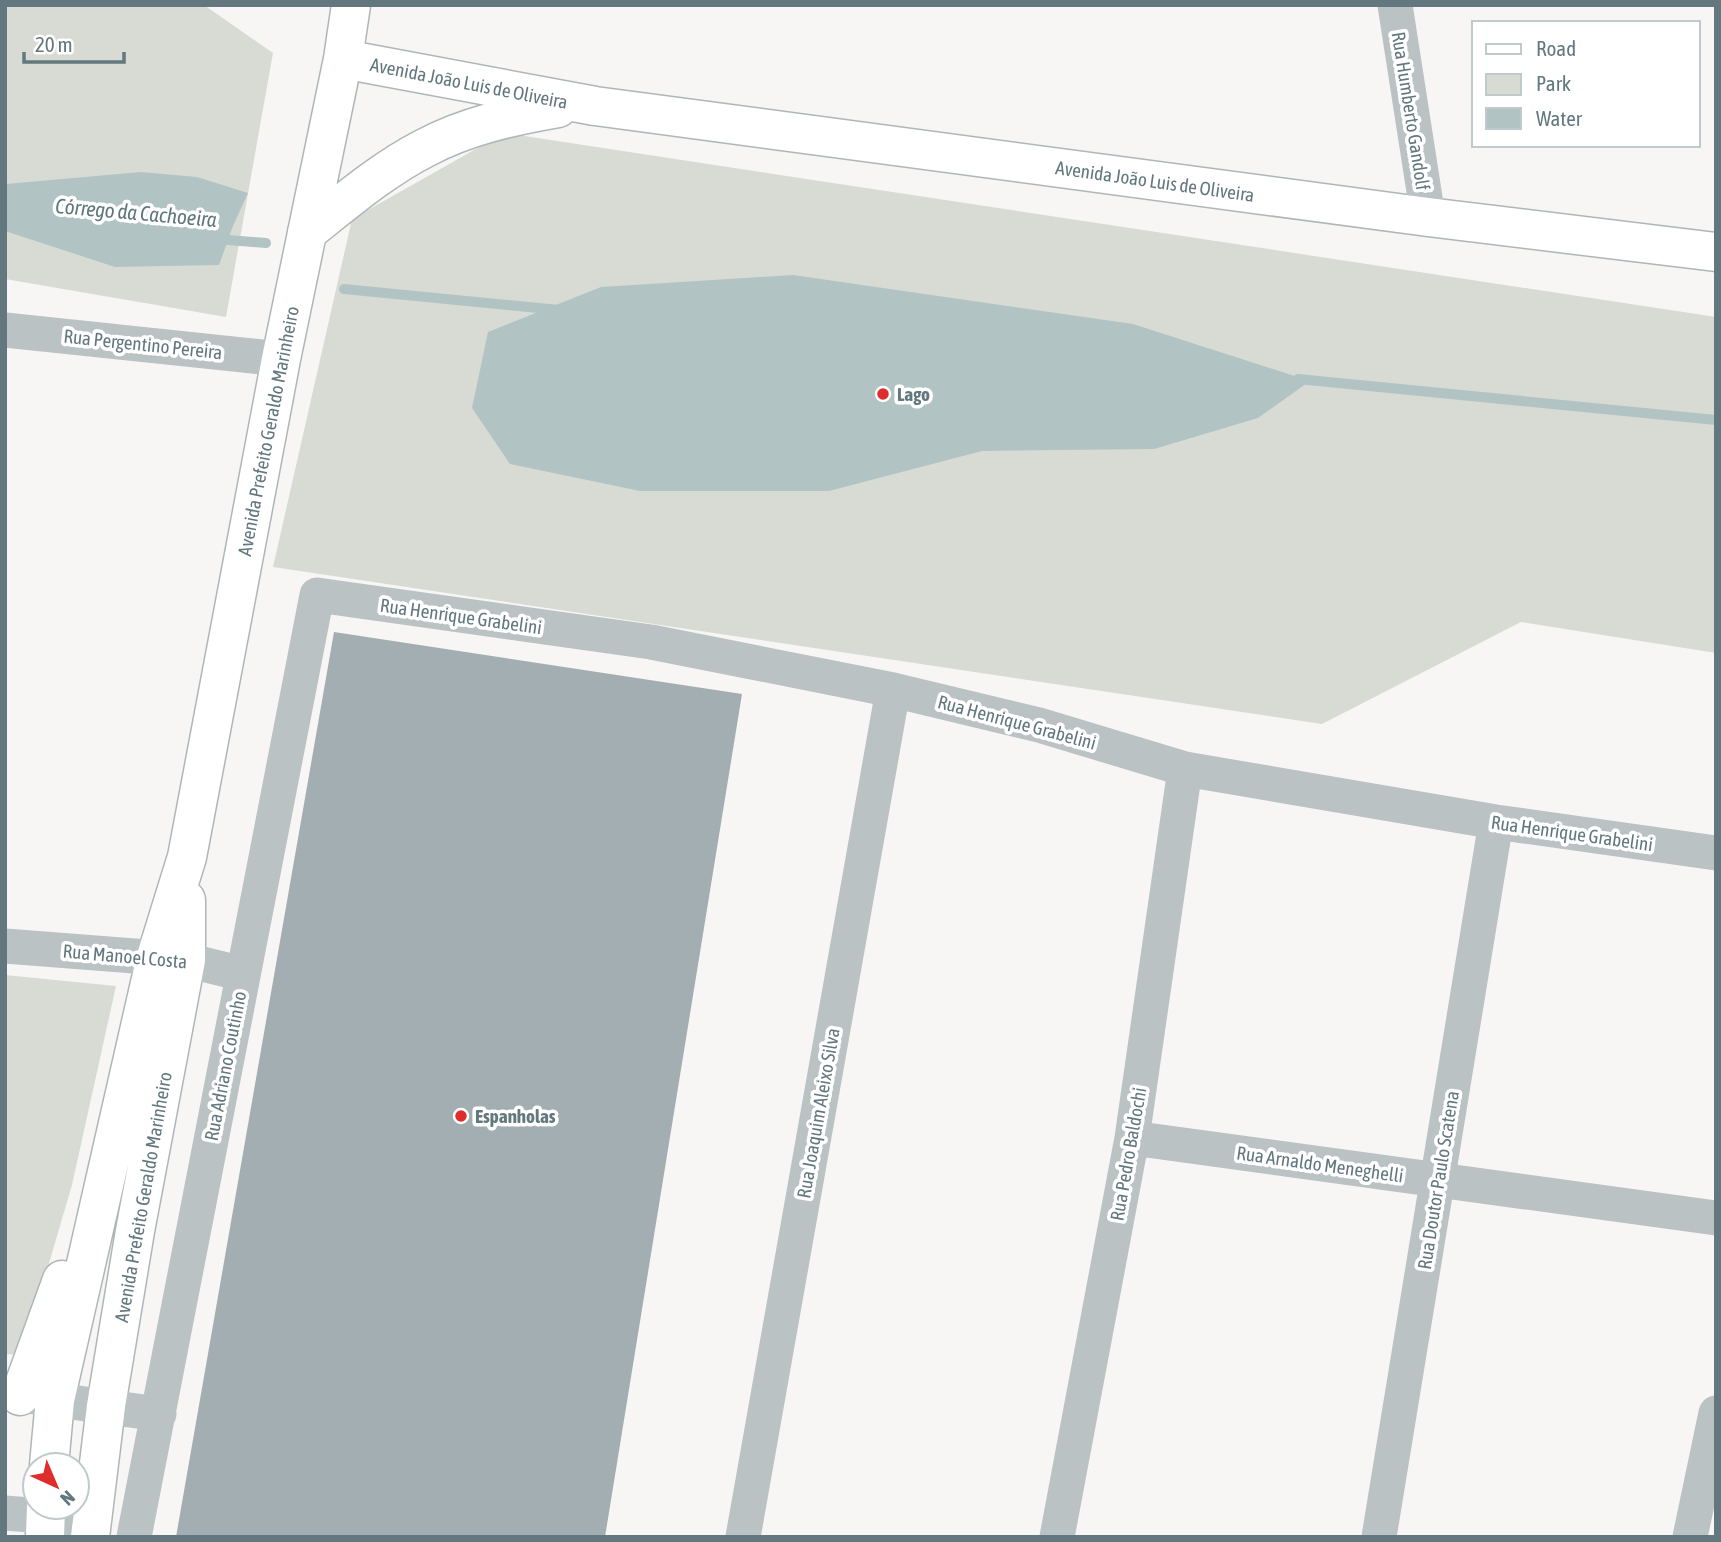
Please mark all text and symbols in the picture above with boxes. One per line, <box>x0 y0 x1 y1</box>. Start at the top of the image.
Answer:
scale bar <box>24 21 124 65</box>
legend <box>1472 21 1700 147</box>
street label: Rua Humberto Gandolf <box>1388 30 1434 192</box>
text: 20 m <box>35 32 73 56</box>
text: Road <box>1536 36 1576 60</box>
street label: Avenida João Luis de Oliveira <box>368 53 570 113</box>
text: Park <box>1536 71 1571 95</box>
text: Water <box>1536 106 1583 130</box>
street label: Avenida João Luis de Oliveira <box>1054 156 1256 206</box>
water label: Córrego da Cachoeira <box>54 193 218 231</box>
street label: Avenida Prefeito Geraldo Marinheiro <box>233 304 303 558</box>
street label: Rua Pergentino Pereira <box>63 325 223 363</box>
place label: Lago <box>897 383 930 405</box>
marker: Lago <box>875 386 891 402</box>
street label: Rua Henrique Grabelini <box>379 594 543 638</box>
street label: Rua Henrique Grabelini <box>935 690 1099 754</box>
street label: Rua Henrique Grabelini <box>1490 811 1654 855</box>
street label: Rua Manoel Costa <box>62 940 188 972</box>
street label: Rua Adriano Coutinho <box>200 989 250 1143</box>
street label: Rua Joaquim Aleixo Silva <box>792 1026 844 1200</box>
street label: Avenida Prefeito Geraldo Marinheiro <box>110 1070 176 1324</box>
street label: Rua Pedro Baldochi <box>1105 1086 1151 1222</box>
street label: Rua Doutor Paulo Scatena <box>1413 1089 1463 1271</box>
place label: Espanholas <box>475 1105 556 1127</box>
marker: Espanholas <box>453 1108 469 1124</box>
street label: Rua Arnaldo Meneghelli <box>1235 1141 1405 1187</box>
north arrow <box>21 1451 91 1521</box>
text: N <box>56 1486 79 1510</box>

